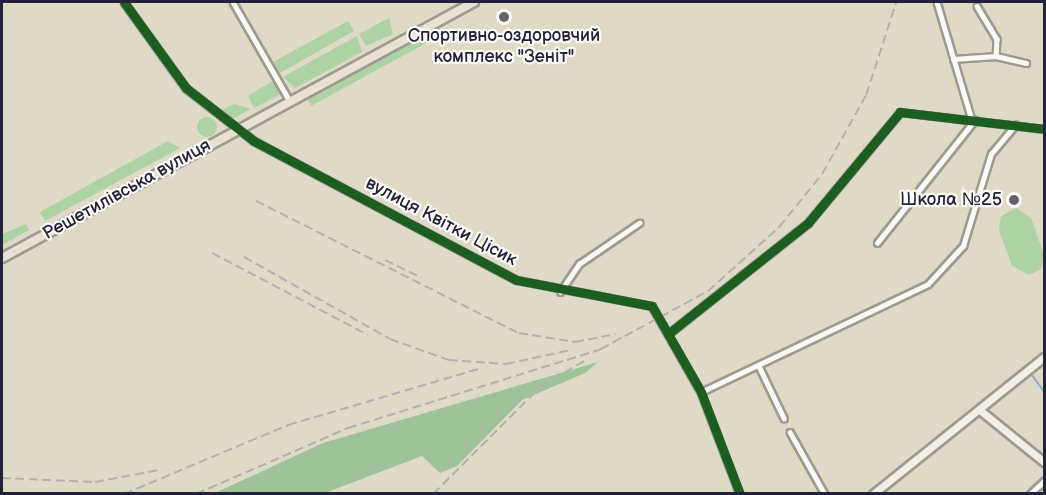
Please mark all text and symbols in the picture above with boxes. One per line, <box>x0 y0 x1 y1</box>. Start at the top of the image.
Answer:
marker: Спортивно-оздоровчий комплекс "Зеніт" <box>497 10 511 24</box>
place label: Спортивно-оздоровчий комплекс "Зеніт" <box>408 26 600 68</box>
street label: Решетилівська вулиця <box>39 135 215 245</box>
street label: вулиця Квітки Цісик <box>362 173 520 271</box>
place label: Школа №25 <box>900 189 1002 211</box>
marker: Школа №25 <box>1007 193 1021 207</box>

